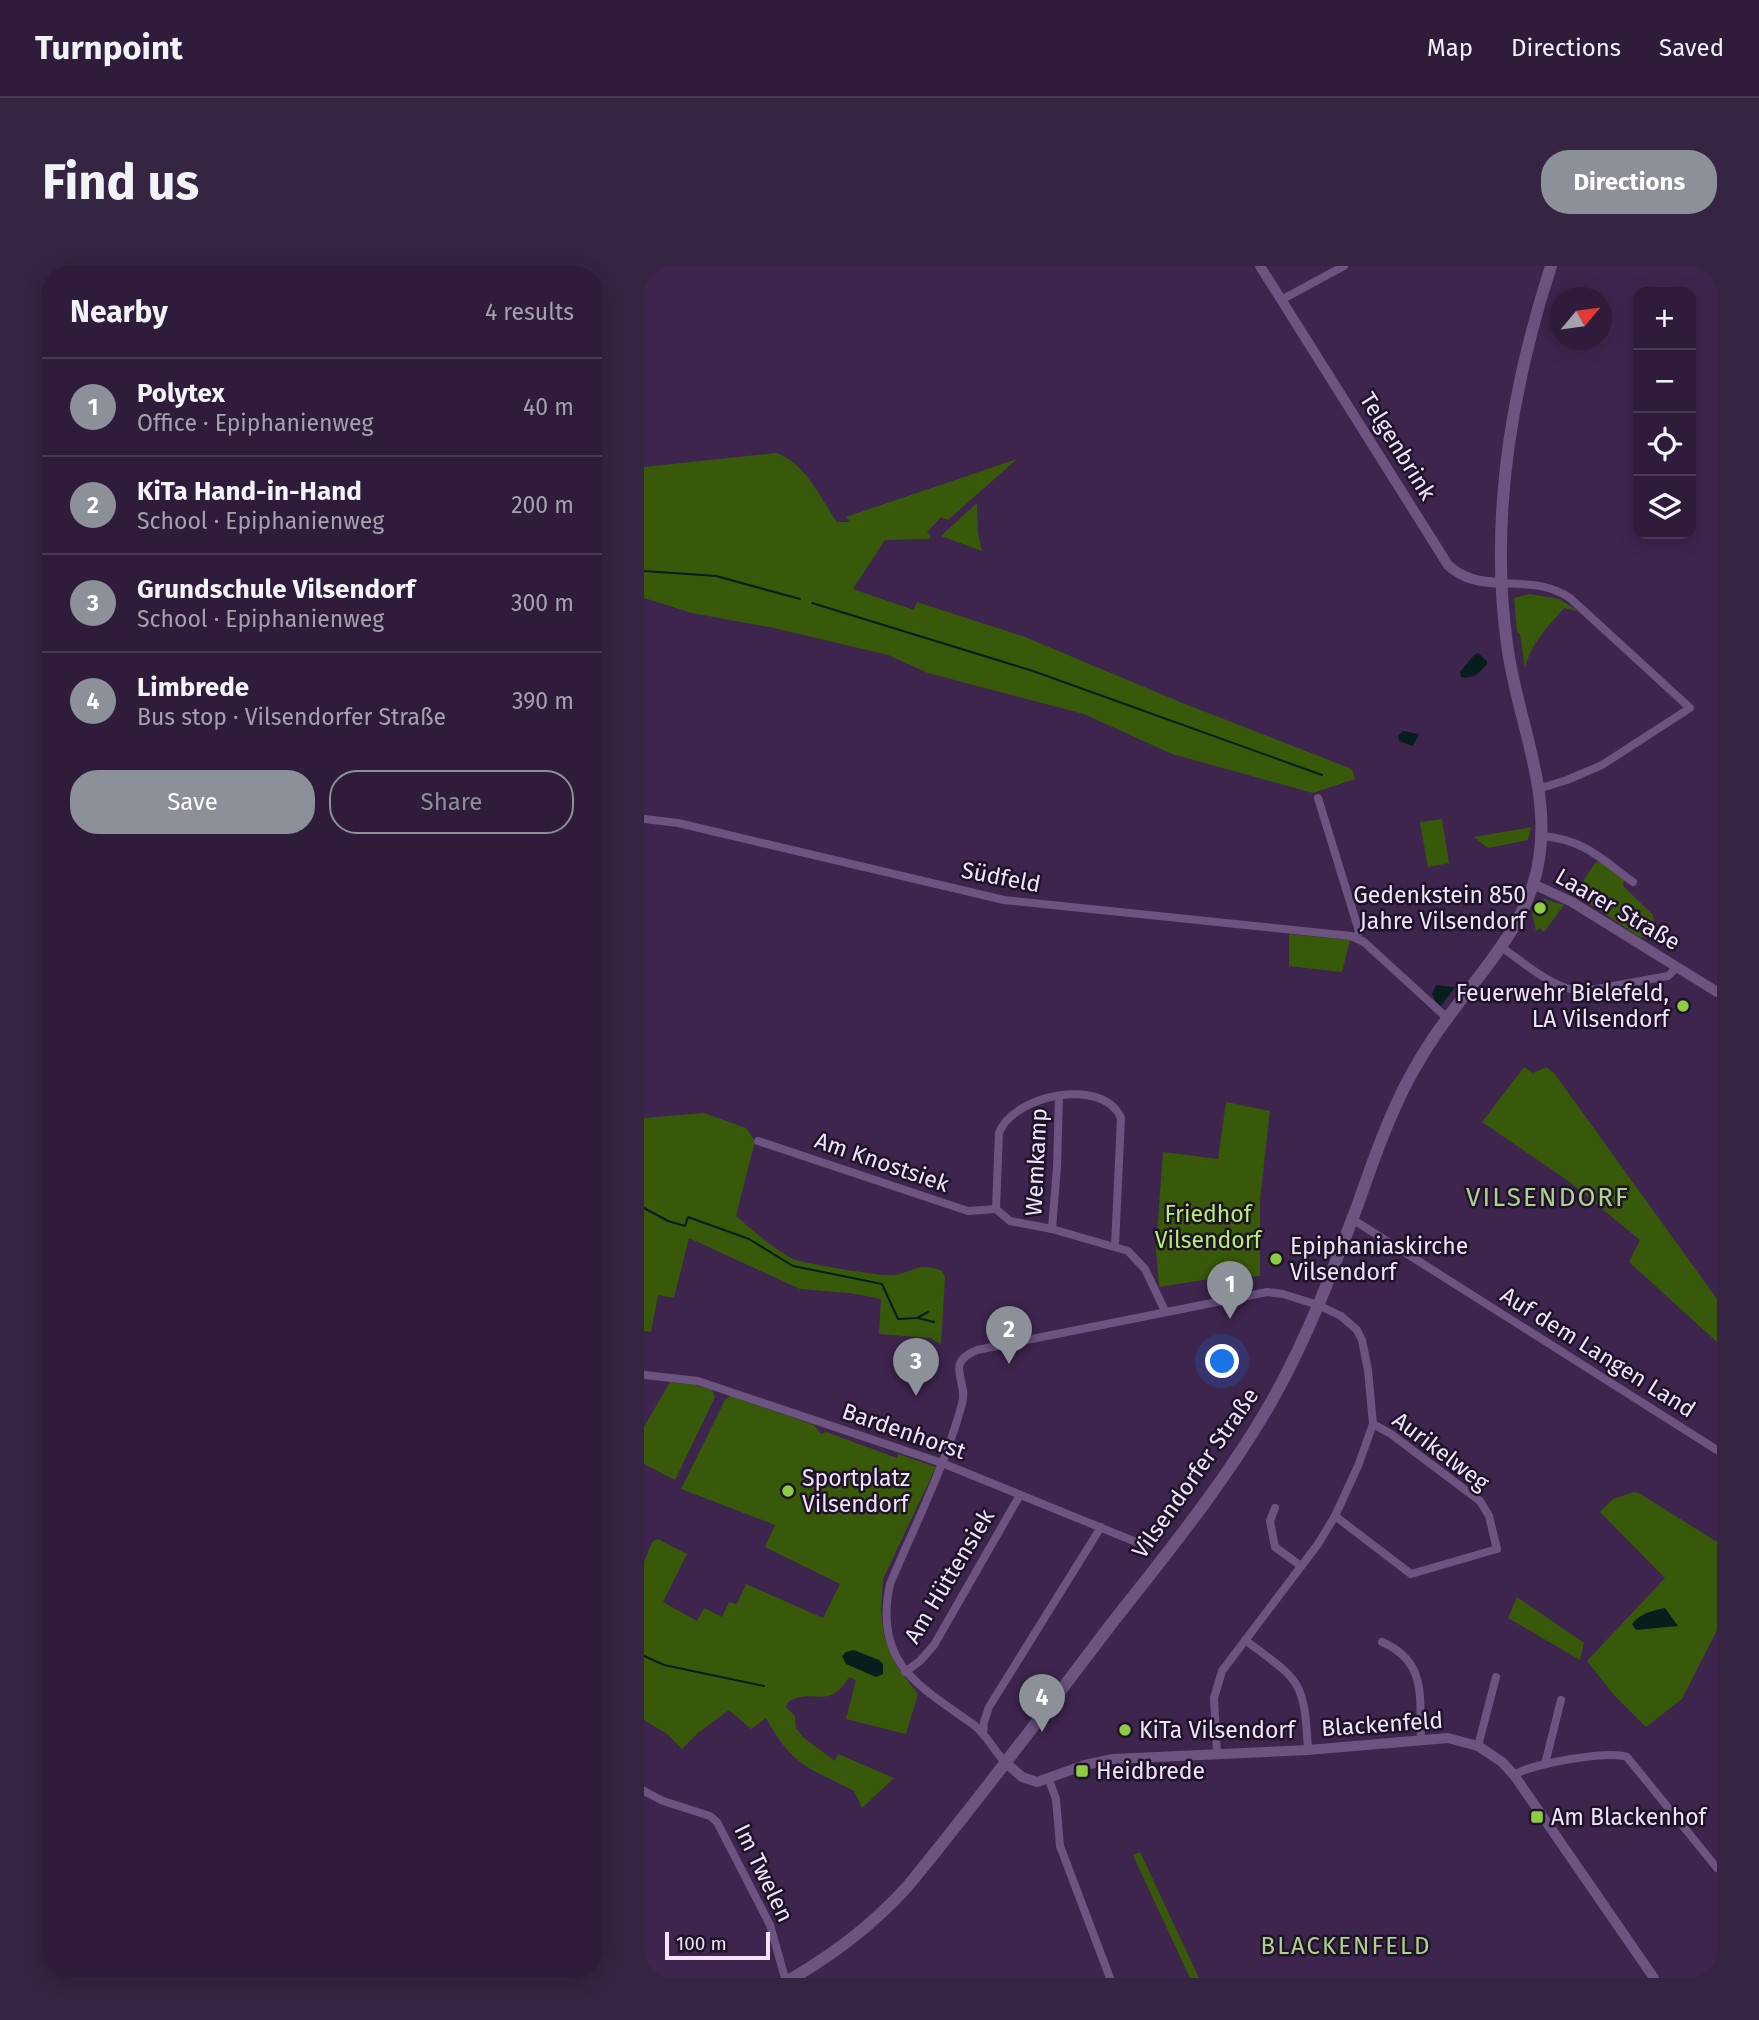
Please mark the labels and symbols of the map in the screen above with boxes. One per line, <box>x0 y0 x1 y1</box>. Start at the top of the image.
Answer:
north arrow <box>1549 287 1612 350</box>
street label: Telgenbrink <box>1354 387 1442 505</box>
street label: Südfeld <box>959 856 1043 898</box>
street label: Laarer Straße <box>1551 862 1685 956</box>
place label: Gedenkstein 850 Jahre Vilsendorf <box>1353 881 1528 935</box>
marker: Gedenkstein 850 Jahre Vilsendorf <box>1532 900 1548 916</box>
place label: Feuerwehr Bielefeld, LA Vilsendorf <box>1456 979 1671 1033</box>
marker: Feuerwehr Bielefeld, LA Vilsendorf <box>1675 998 1691 1014</box>
street label: Wemkamp <box>1019 1107 1053 1217</box>
street label: Am Knostsiek <box>811 1126 953 1198</box>
district label: VILSENDORF <box>1466 1182 1630 1213</box>
park label: Friedhof Vilsendorf <box>1155 1200 1264 1254</box>
place label: Epiphaniaskirche Vilsendorf <box>1290 1232 1468 1286</box>
marker: Epiphaniaskirche Vilsendorf <box>1268 1251 1284 1267</box>
pin: 1 <box>1207 1261 1253 1319</box>
street label: Auf dem Langen Land <box>1495 1281 1701 1423</box>
pin: 2 <box>986 1306 1032 1364</box>
pin: 3 <box>893 1338 939 1396</box>
your location <box>1205 1344 1239 1378</box>
street label: Vilsendorfer Straße <box>1126 1382 1264 1564</box>
street label: Bardenhorst <box>838 1397 970 1465</box>
street label: Aurikelweg <box>1387 1406 1495 1496</box>
place label: Sportplatz Vilsendorf <box>802 1464 911 1518</box>
marker: Sportplatz Vilsendorf <box>780 1483 796 1499</box>
street label: Am Hüttensiek <box>898 1504 1000 1648</box>
pin: 4 <box>1019 1674 1065 1732</box>
street label: Blackenfeld <box>1320 1706 1444 1742</box>
place label: KiTa Vilsendorf <box>1139 1716 1297 1744</box>
marker: KiTa Vilsendorf <box>1117 1722 1133 1738</box>
place label: Heidbrede <box>1096 1757 1205 1785</box>
marker: Heidbrede <box>1074 1763 1090 1779</box>
place label: Am Blackenhof <box>1551 1803 1709 1831</box>
marker: Am Blackenhof <box>1529 1809 1545 1825</box>
street label: Im Twelen <box>728 1819 800 1927</box>
scale bar <box>665 1929 770 1961</box>
district label: BLACKENFELD <box>1261 1932 1431 1960</box>

